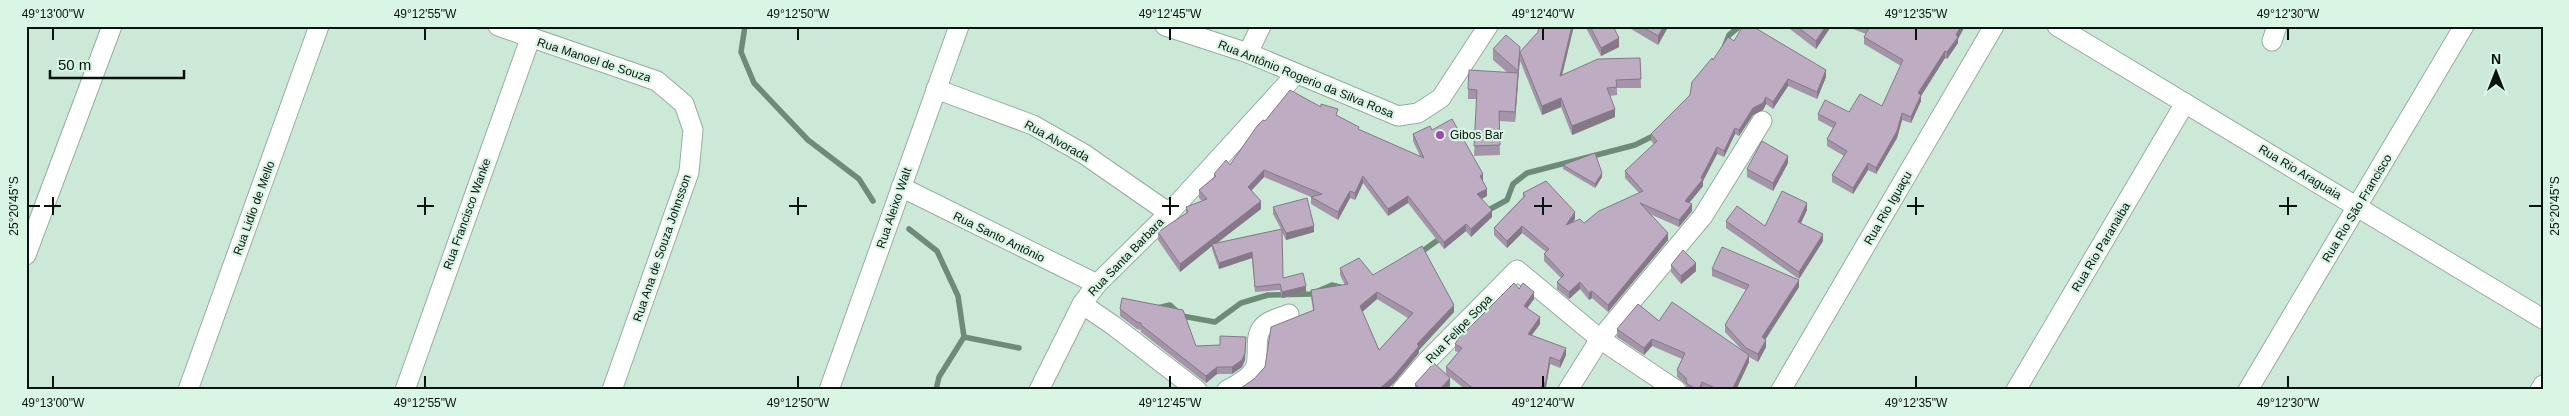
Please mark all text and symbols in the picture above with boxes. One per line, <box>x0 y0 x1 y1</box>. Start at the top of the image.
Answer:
text: 49°13'00"W <box>22 7 85 21</box>
text: 49°12'55"W <box>394 7 457 21</box>
text: 49°12'50"W <box>767 7 830 21</box>
text: 49°12'45"W <box>1139 7 1202 21</box>
text: 49°12'40"W <box>1512 7 1575 21</box>
text: 49°12'35"W <box>1885 7 1948 21</box>
text: 49°12'30"W <box>2257 7 2320 21</box>
street label: Rua Manoel de Souza <box>535 35 653 85</box>
street label: Rua Antônio Rogerio da Silva Rosa <box>1216 37 1396 121</box>
scale bar <box>50 48 184 80</box>
north arrow <box>2472 48 2522 98</box>
text: N <box>2491 51 2501 67</box>
text: 50 m <box>58 56 91 73</box>
street label: Rua Alvorada <box>1022 117 1092 165</box>
place label: Gibos Bar <box>1450 128 1503 142</box>
marker: Gibos Bar <box>1434 129 1446 141</box>
street label: Rua Rio Araguaia <box>2256 142 2344 202</box>
street label: Rua Rio São Francisco <box>2319 151 2395 264</box>
street label: Rua Francisco Wanke <box>440 156 494 272</box>
street label: Rua Lidio de Mello <box>230 159 278 257</box>
street label: Rua Aleixo Walt <box>874 165 915 250</box>
street label: Rua Rio Iguaçu <box>1861 169 1915 247</box>
street label: Rua Ana de Souza Johnsson <box>630 173 694 323</box>
text: 25°20'45"S <box>7 176 21 236</box>
text: 25°20'45"S <box>2548 176 2562 236</box>
street label: Rua Rio Paranaiba <box>2069 200 2133 294</box>
street label: Rua Santo Antônio <box>951 209 1047 265</box>
street label: Rua Santa Barbara <box>1085 215 1167 299</box>
street label: Rua Felipe Sopa <box>1423 292 1495 366</box>
text: 49°13'00"W <box>22 396 85 410</box>
text: 49°12'55"W <box>394 396 457 410</box>
text: 49°12'50"W <box>767 396 830 410</box>
text: 49°12'45"W <box>1139 396 1202 410</box>
text: 49°12'40"W <box>1512 396 1575 410</box>
text: 49°12'35"W <box>1885 396 1948 410</box>
text: 49°12'30"W <box>2257 396 2320 410</box>

